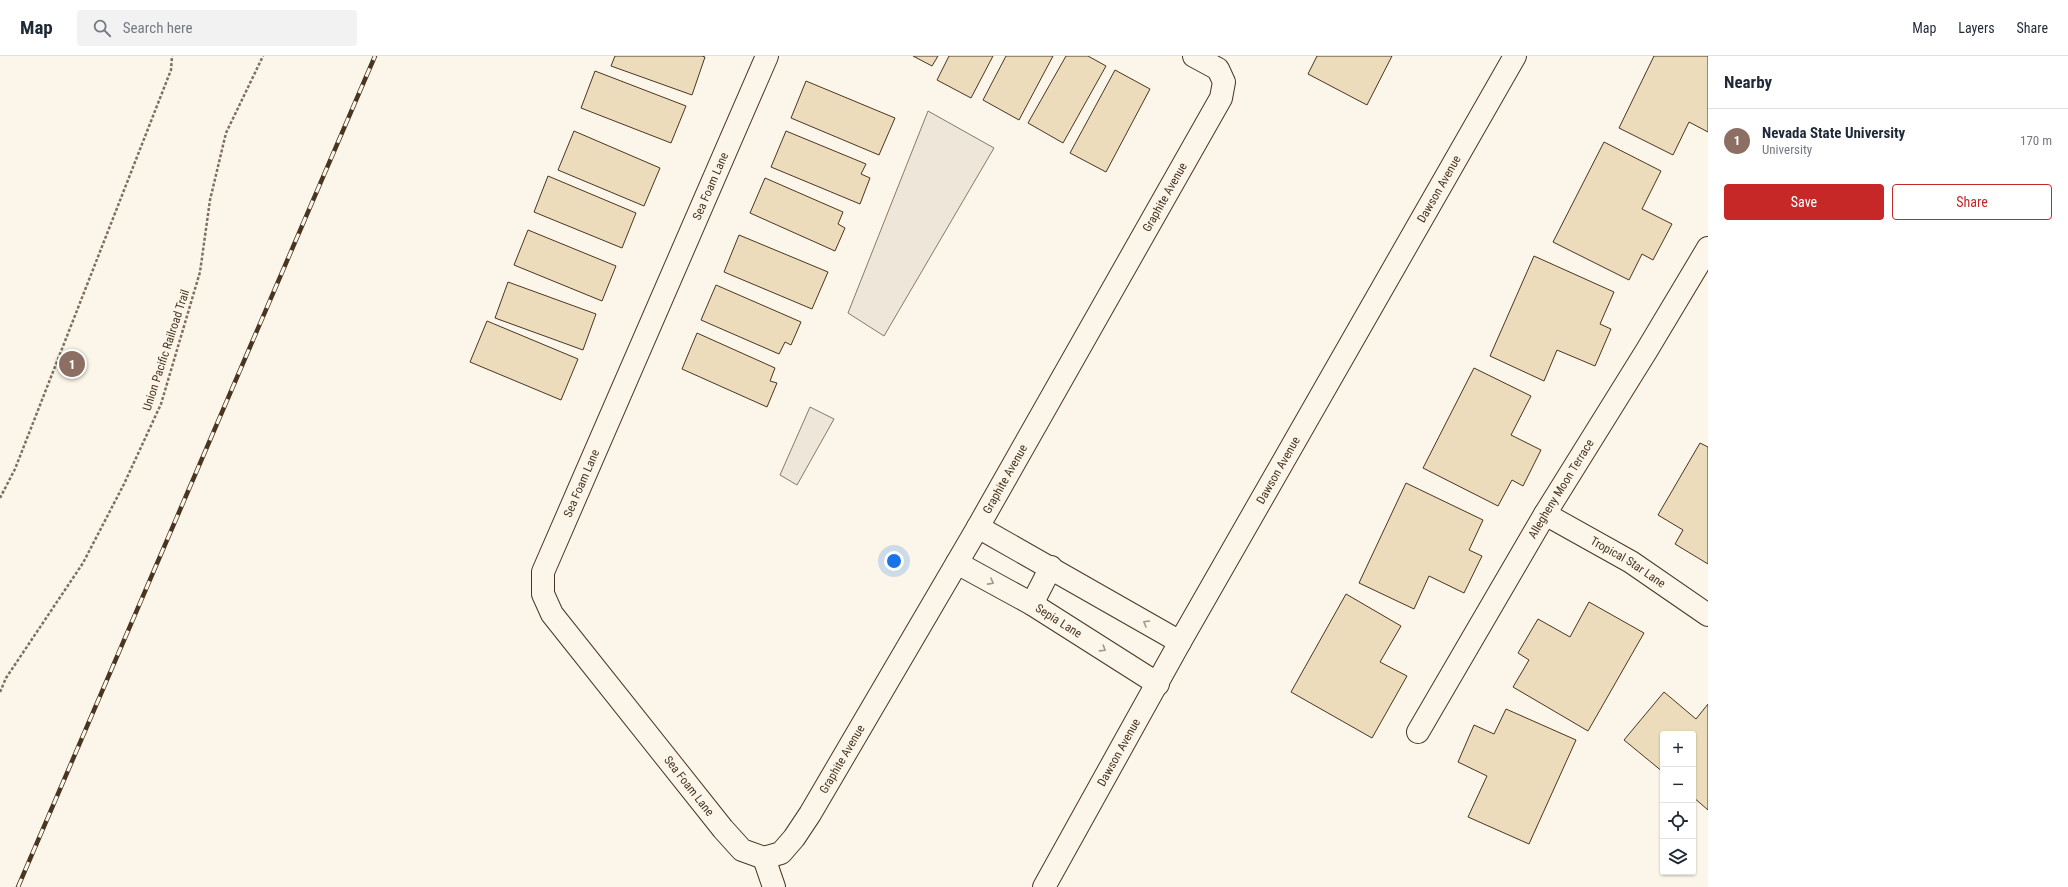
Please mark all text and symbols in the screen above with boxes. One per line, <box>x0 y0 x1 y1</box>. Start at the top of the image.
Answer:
search box <box>77 10 357 46</box>
text: Map <box>20 16 53 39</box>
icon: search <box>91 17 113 39</box>
text: Search here <box>123 19 193 37</box>
text: Map <box>1912 20 1936 36</box>
text: Layers <box>1958 20 1995 36</box>
text: Share <box>2017 20 2048 36</box>
text: Nearby <box>1724 72 1772 92</box>
text: Nevada State University <box>1762 124 1905 142</box>
text: 1 <box>1734 133 1740 148</box>
text: 170 m <box>2020 133 2052 148</box>
text: University <box>1762 142 1812 157</box>
street label: Sea Foam Lane <box>690 150 732 222</box>
street label: Dawson Avenue <box>1414 153 1464 225</box>
street label: Graphite Avenue <box>1140 160 1190 234</box>
button: Save <box>1724 184 1884 220</box>
button: Share <box>1892 184 2052 220</box>
street label: Union Pacific Railroad Trail <box>140 288 192 412</box>
pin: 1 <box>59 349 85 379</box>
street label: Dawson Avenue <box>1253 434 1303 506</box>
street label: Allegheny Moon Terrace <box>1525 436 1597 541</box>
street label: Graphite Avenue <box>980 442 1030 516</box>
street label: Sea Foam Lane <box>561 447 602 519</box>
street label: Tropical Star Lane <box>1588 534 1669 591</box>
your location <box>884 551 904 571</box>
one-way arrow <box>987 577 995 584</box>
street label: Sepia Lane <box>1033 601 1085 641</box>
one-way arrow <box>1143 620 1150 627</box>
one-way arrow <box>1099 644 1106 652</box>
street label: Dawson Avenue <box>1094 716 1143 789</box>
street label: Graphite Avenue <box>817 722 868 796</box>
map controls <box>1660 731 1696 875</box>
button: + <box>1660 731 1696 767</box>
street label: Sea Foam Lane <box>661 753 717 819</box>
button: − <box>1660 767 1696 803</box>
button: locate <box>1660 803 1696 839</box>
button: layers <box>1660 839 1696 875</box>

